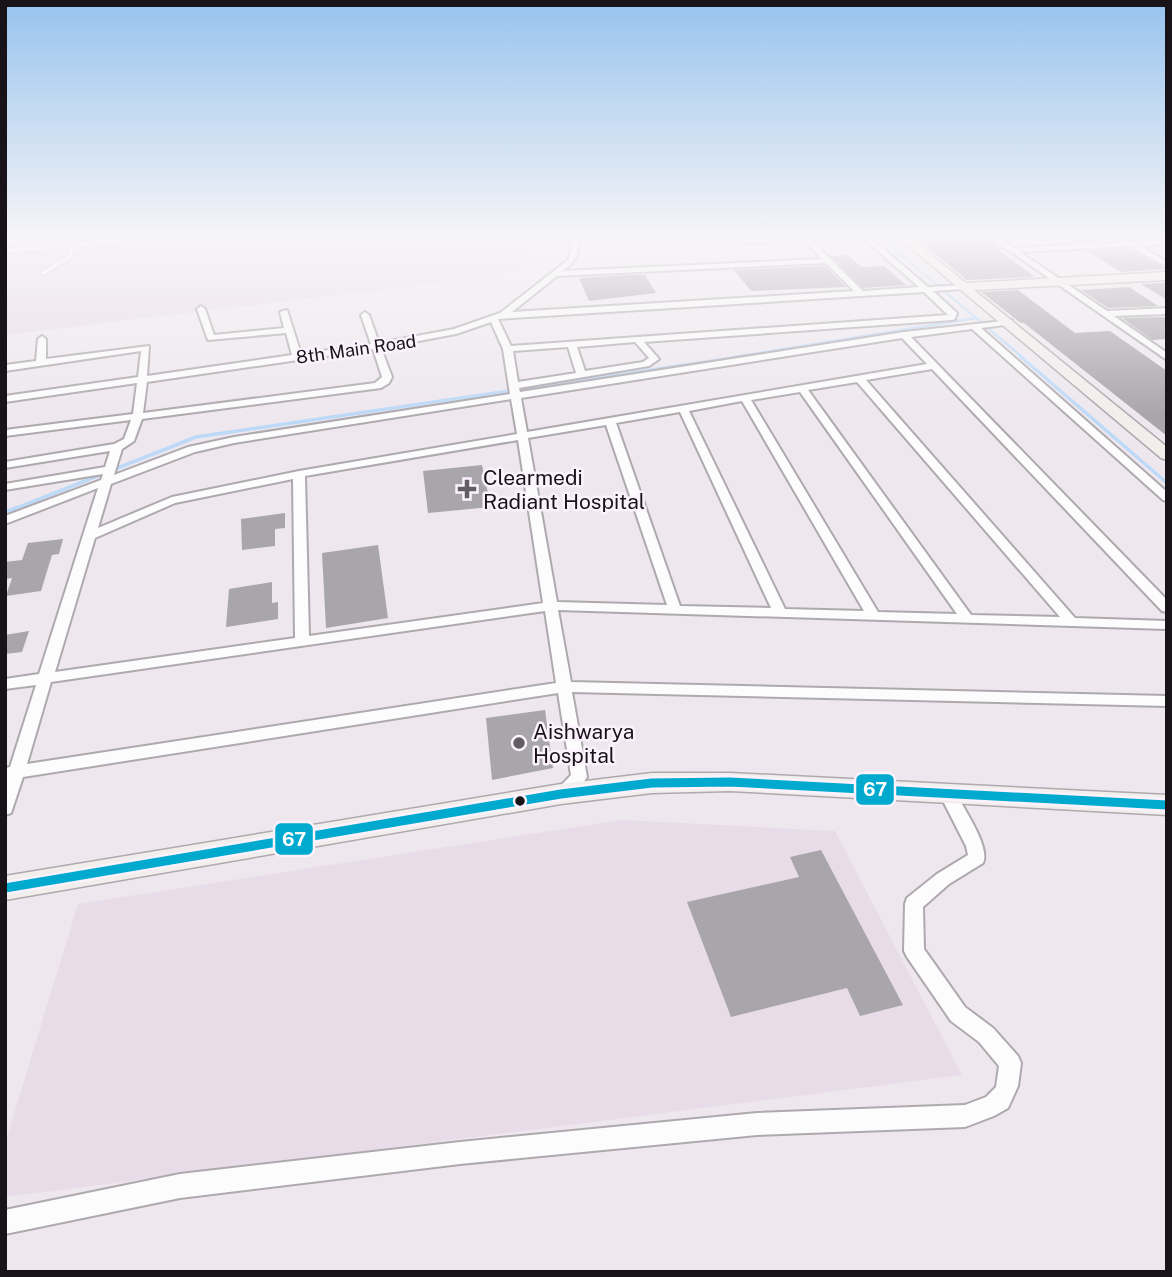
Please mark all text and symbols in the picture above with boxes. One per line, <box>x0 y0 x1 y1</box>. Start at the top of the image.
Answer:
street label: 8th Main Road <box>295 330 417 368</box>
place label: Clearmedi Radiant Hospital <box>483 465 645 514</box>
marker: Clearmedi Radiant Hospital <box>457 479 477 499</box>
place label: Aishwarya Hospital <box>533 719 634 768</box>
marker: Aishwarya Hospital <box>511 735 527 751</box>
line badge: 67 <box>855 773 895 806</box>
text: 67 <box>863 778 887 800</box>
unlabelled marker <box>513 794 527 808</box>
line badge: 67 <box>274 822 314 856</box>
text: 67 <box>282 828 306 850</box>

